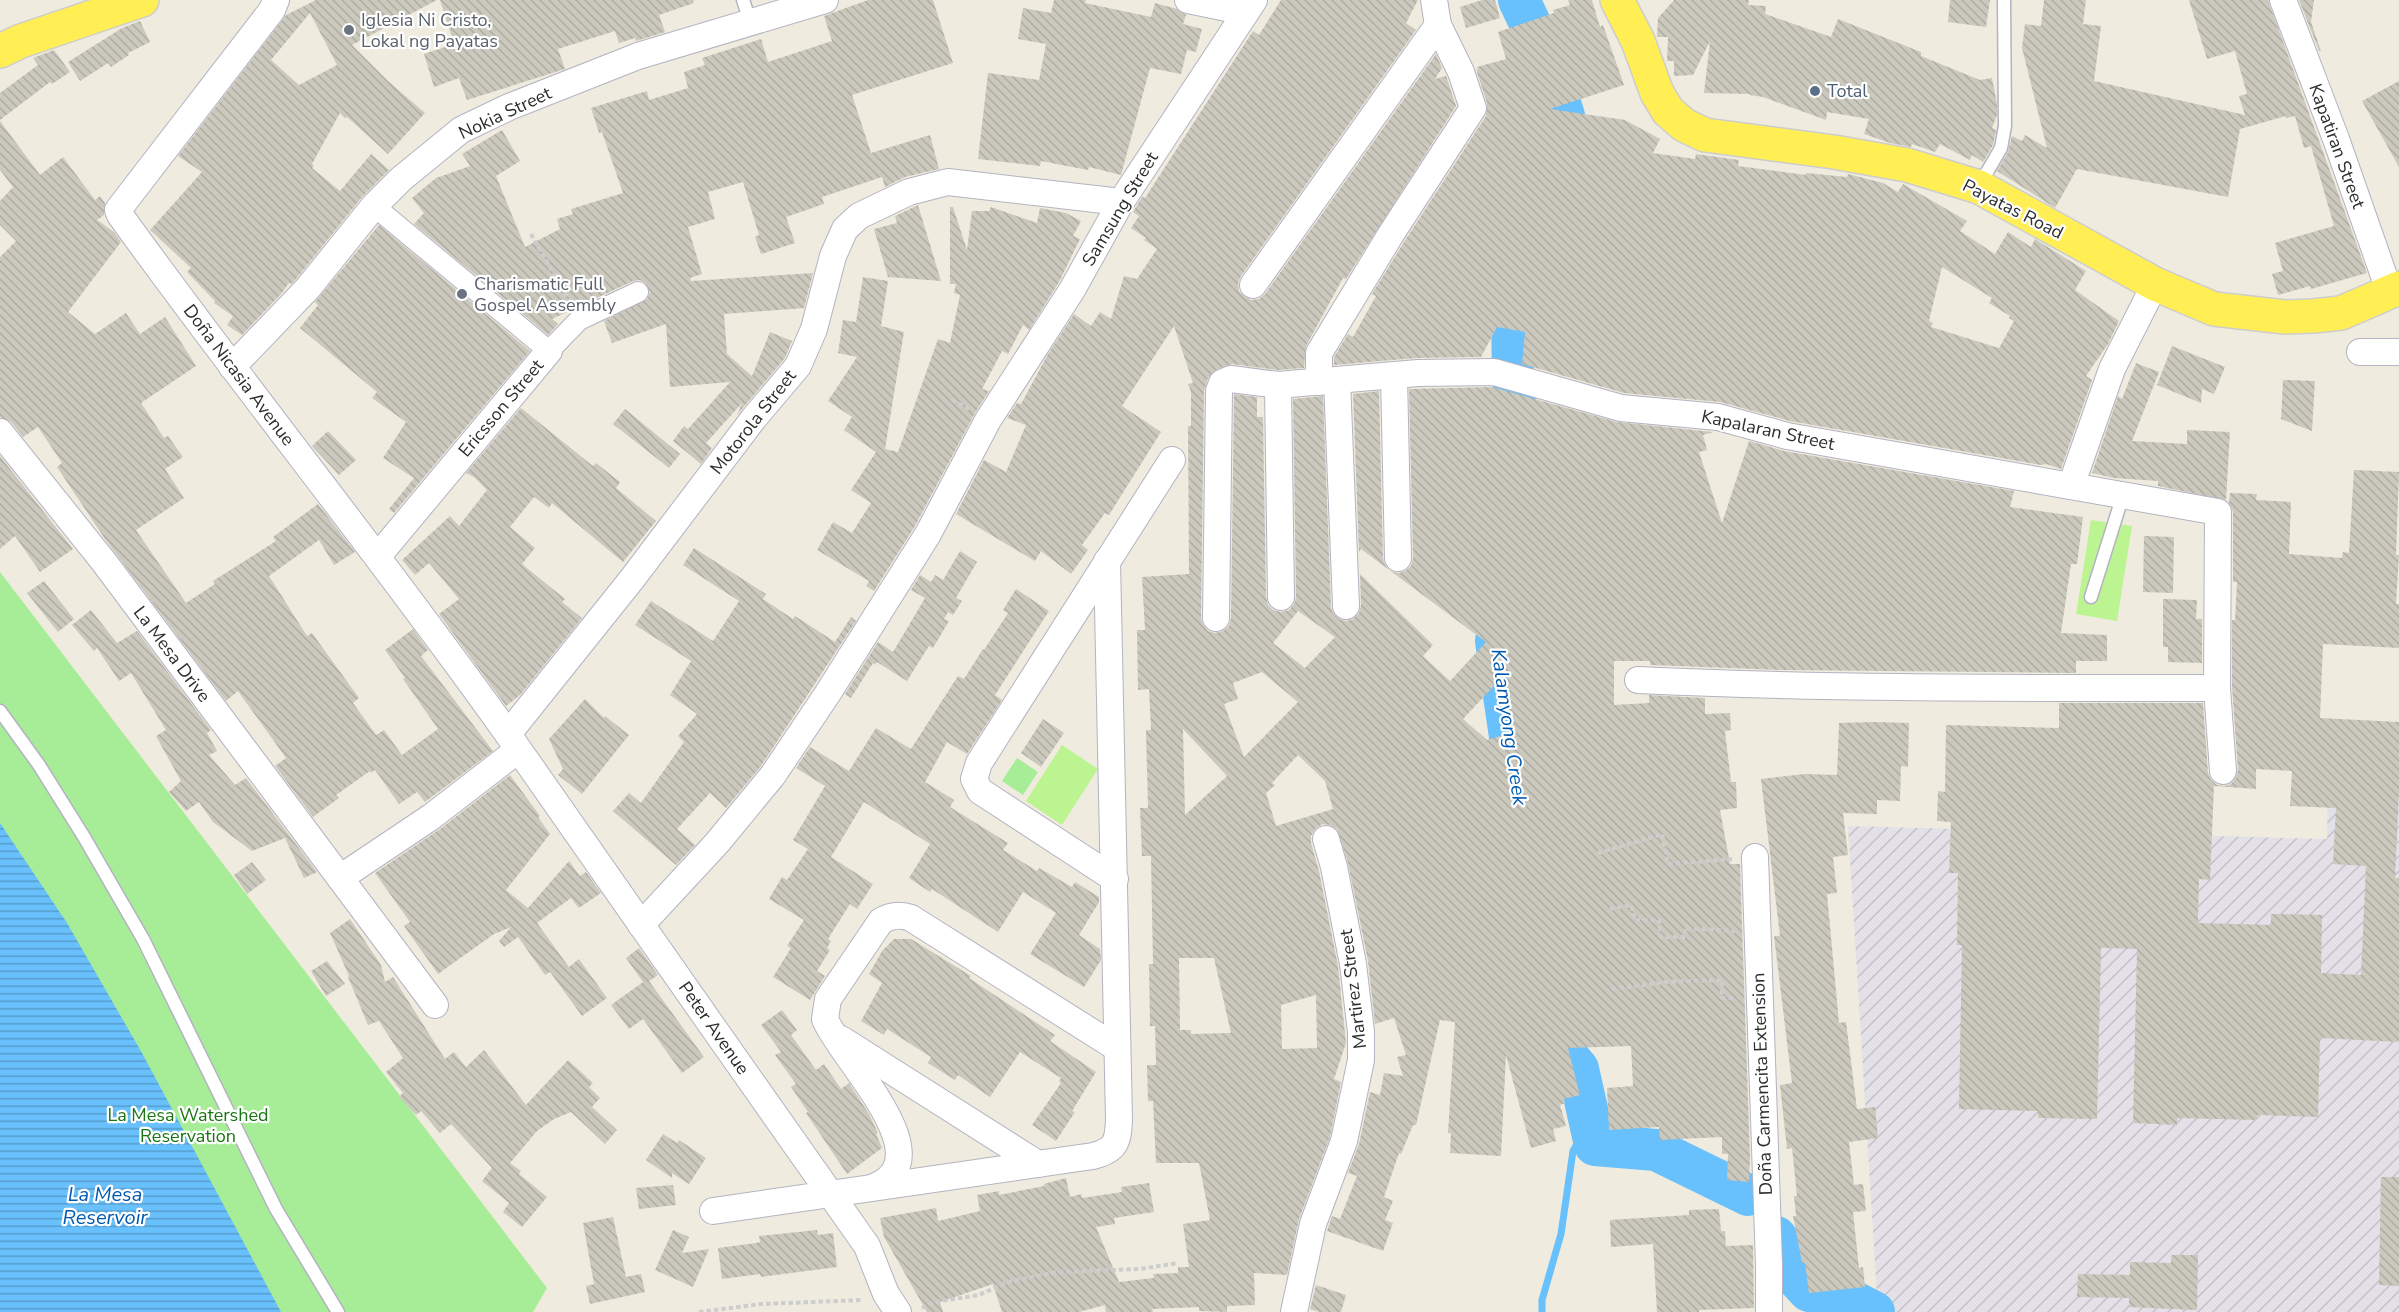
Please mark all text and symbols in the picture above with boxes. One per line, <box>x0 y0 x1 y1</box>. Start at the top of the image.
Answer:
place label: Iglesia Ni Cristo, Lokal ng Payatas <box>361 8 498 53</box>
marker: Iglesia Ni Cristo, Lokal ng Payatas <box>342 23 356 37</box>
place label: Total <box>1827 79 1868 103</box>
street label: Kapatiran Street <box>2303 80 2371 212</box>
street label: Nokia Street <box>455 81 556 145</box>
marker: Total <box>1808 84 1822 98</box>
street label: Samsung Street <box>1076 147 1164 271</box>
street label: Payatas Road <box>1959 173 2067 245</box>
place label: Charismatic Full Gospel Assembly <box>474 272 617 317</box>
marker: Charismatic Full Gospel Assembly <box>455 287 469 301</box>
street label: Doña Nicasia Avenue <box>178 299 300 451</box>
street label: Ericsson Street <box>453 354 549 462</box>
street label: Motorola Street <box>705 364 802 479</box>
street label: Kapalaran Street <box>1699 404 1837 456</box>
street label: La Mesa Drive <box>128 601 216 707</box>
water label: Kalamyong Creek <box>1485 647 1533 808</box>
street label: Martirez Street <box>1334 927 1372 1050</box>
street label: Doña Carmencita Extension <box>1746 972 1778 1196</box>
street label: Peter Avenue <box>673 977 755 1079</box>
park label: La Mesa Watershed Reservation <box>107 1103 269 1148</box>
water label: La Mesa Reservoir <box>63 1181 148 1231</box>

